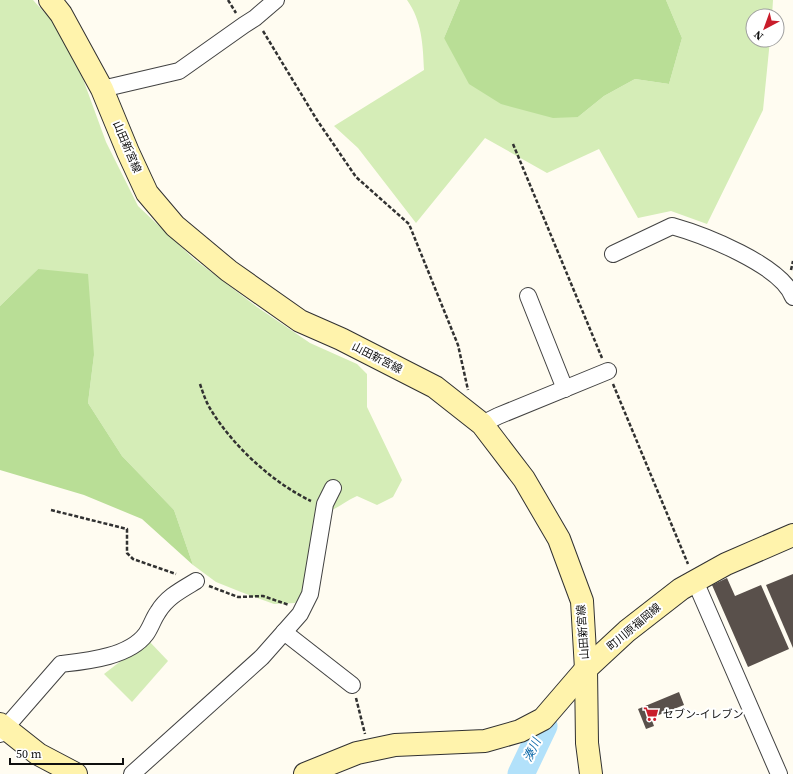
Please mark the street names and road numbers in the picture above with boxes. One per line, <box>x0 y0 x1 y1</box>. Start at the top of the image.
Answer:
street label: 山田新宮線 <box>109 119 145 175</box>
street label: 山田新宮線 <box>349 339 405 377</box>
street label: 町川原福岡線 <box>604 600 664 654</box>
street label: 山田新宮線 <box>574 604 592 660</box>

